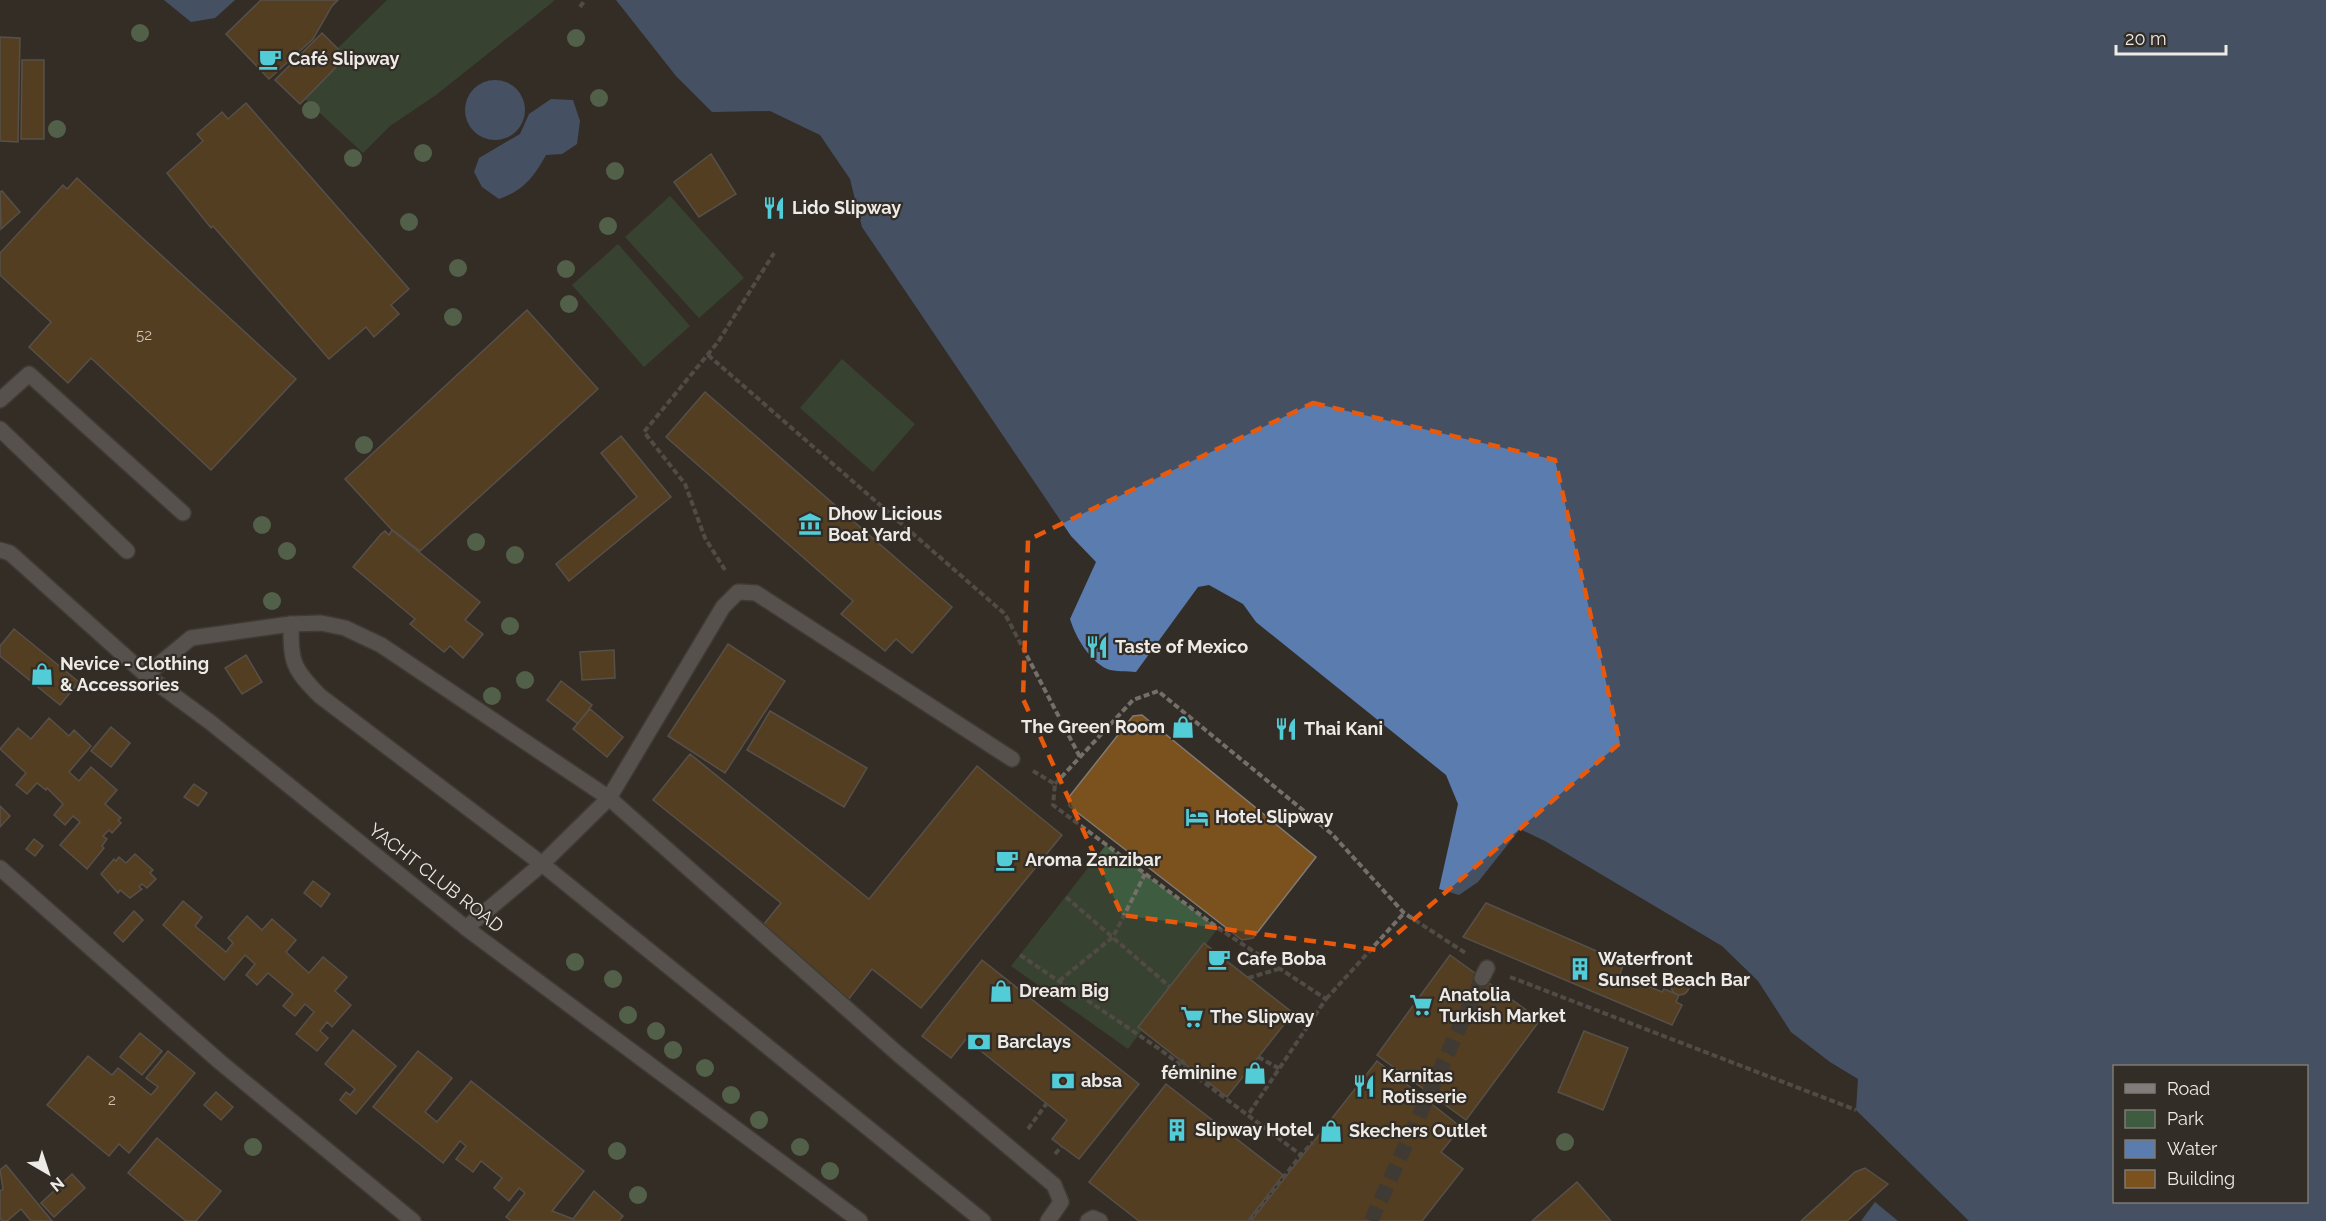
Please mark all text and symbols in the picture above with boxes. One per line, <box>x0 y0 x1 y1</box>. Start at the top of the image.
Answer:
scale bar <box>2116 18 2226 56</box>
text: 20 m <box>2125 28 2167 49</box>
cafe icon: Café Slipway <box>257 46 283 72</box>
place label: Café Slipway <box>288 48 400 69</box>
restaurant icon: Lido Slipway <box>761 195 787 221</box>
place label: Lido Slipway <box>792 197 901 218</box>
house number: 52 <box>136 326 152 344</box>
place label: Dhow Licious Boat Yard <box>828 503 942 545</box>
museum icon: Dhow Licious Boat Yard <box>797 511 823 537</box>
restaurant icon: Taste of Mexico <box>1084 634 1110 660</box>
place label: Taste of Mexico <box>1115 636 1248 657</box>
place label: Nevice - Clothing & Accessories <box>60 653 209 695</box>
shop icon: Nevice - Clothing & Accessories <box>29 661 55 687</box>
shop icon: The Green Room <box>1170 714 1196 740</box>
place label: The Green Room <box>1021 716 1165 737</box>
restaurant icon: Thai Kani <box>1273 716 1299 742</box>
place label: Thai Kani <box>1304 718 1383 739</box>
hotel icon: Hotel Slipway <box>1184 804 1210 830</box>
place label: Hotel Slipway <box>1215 806 1333 827</box>
street label: YACHT CLUB ROAD <box>365 819 508 937</box>
cafe icon: Aroma Zanzibar <box>994 847 1020 873</box>
place label: Aroma Zanzibar <box>1025 849 1161 870</box>
cafe icon: Cafe Boba <box>1206 946 1232 972</box>
place label: Cafe Boba <box>1237 948 1326 969</box>
place label: Waterfront Sunset Beach Bar <box>1598 948 1750 990</box>
building icon: Waterfront Sunset Beach Bar <box>1567 956 1593 982</box>
shop icon: Dream Big <box>988 978 1014 1004</box>
place label: Dream Big <box>1019 980 1109 1001</box>
place label: Anatolia Turkish Market <box>1439 984 1566 1026</box>
supermarket icon: Anatolia Turkish Market <box>1408 992 1434 1018</box>
supermarket icon: The Slipway <box>1179 1004 1205 1030</box>
place label: The Slipway <box>1210 1006 1314 1027</box>
bank icon: Barclays <box>966 1029 992 1055</box>
place label: Barclays <box>997 1031 1071 1052</box>
shop icon: féminine <box>1242 1060 1268 1086</box>
place label: féminine <box>1161 1062 1237 1083</box>
place label: Karnitas Rotisserie <box>1382 1065 1467 1107</box>
legend <box>2113 1065 2308 1203</box>
bank icon: absa <box>1050 1068 1076 1094</box>
place label: absa <box>1081 1070 1122 1091</box>
restaurant icon: Karnitas Rotisserie <box>1351 1073 1377 1099</box>
text: Road <box>2167 1078 2210 1099</box>
house number: 2 <box>108 1091 116 1109</box>
text: Park <box>2167 1108 2204 1129</box>
building icon: Slipway Hotel <box>1164 1117 1190 1143</box>
shop icon: Skechers Outlet <box>1318 1118 1344 1144</box>
place label: Slipway Hotel <box>1195 1119 1314 1140</box>
place label: Skechers Outlet <box>1349 1120 1487 1141</box>
text: Water <box>2167 1138 2218 1159</box>
north arrow <box>18 1143 78 1203</box>
text: Building <box>2167 1168 2235 1189</box>
text: N <box>46 1173 68 1195</box>

